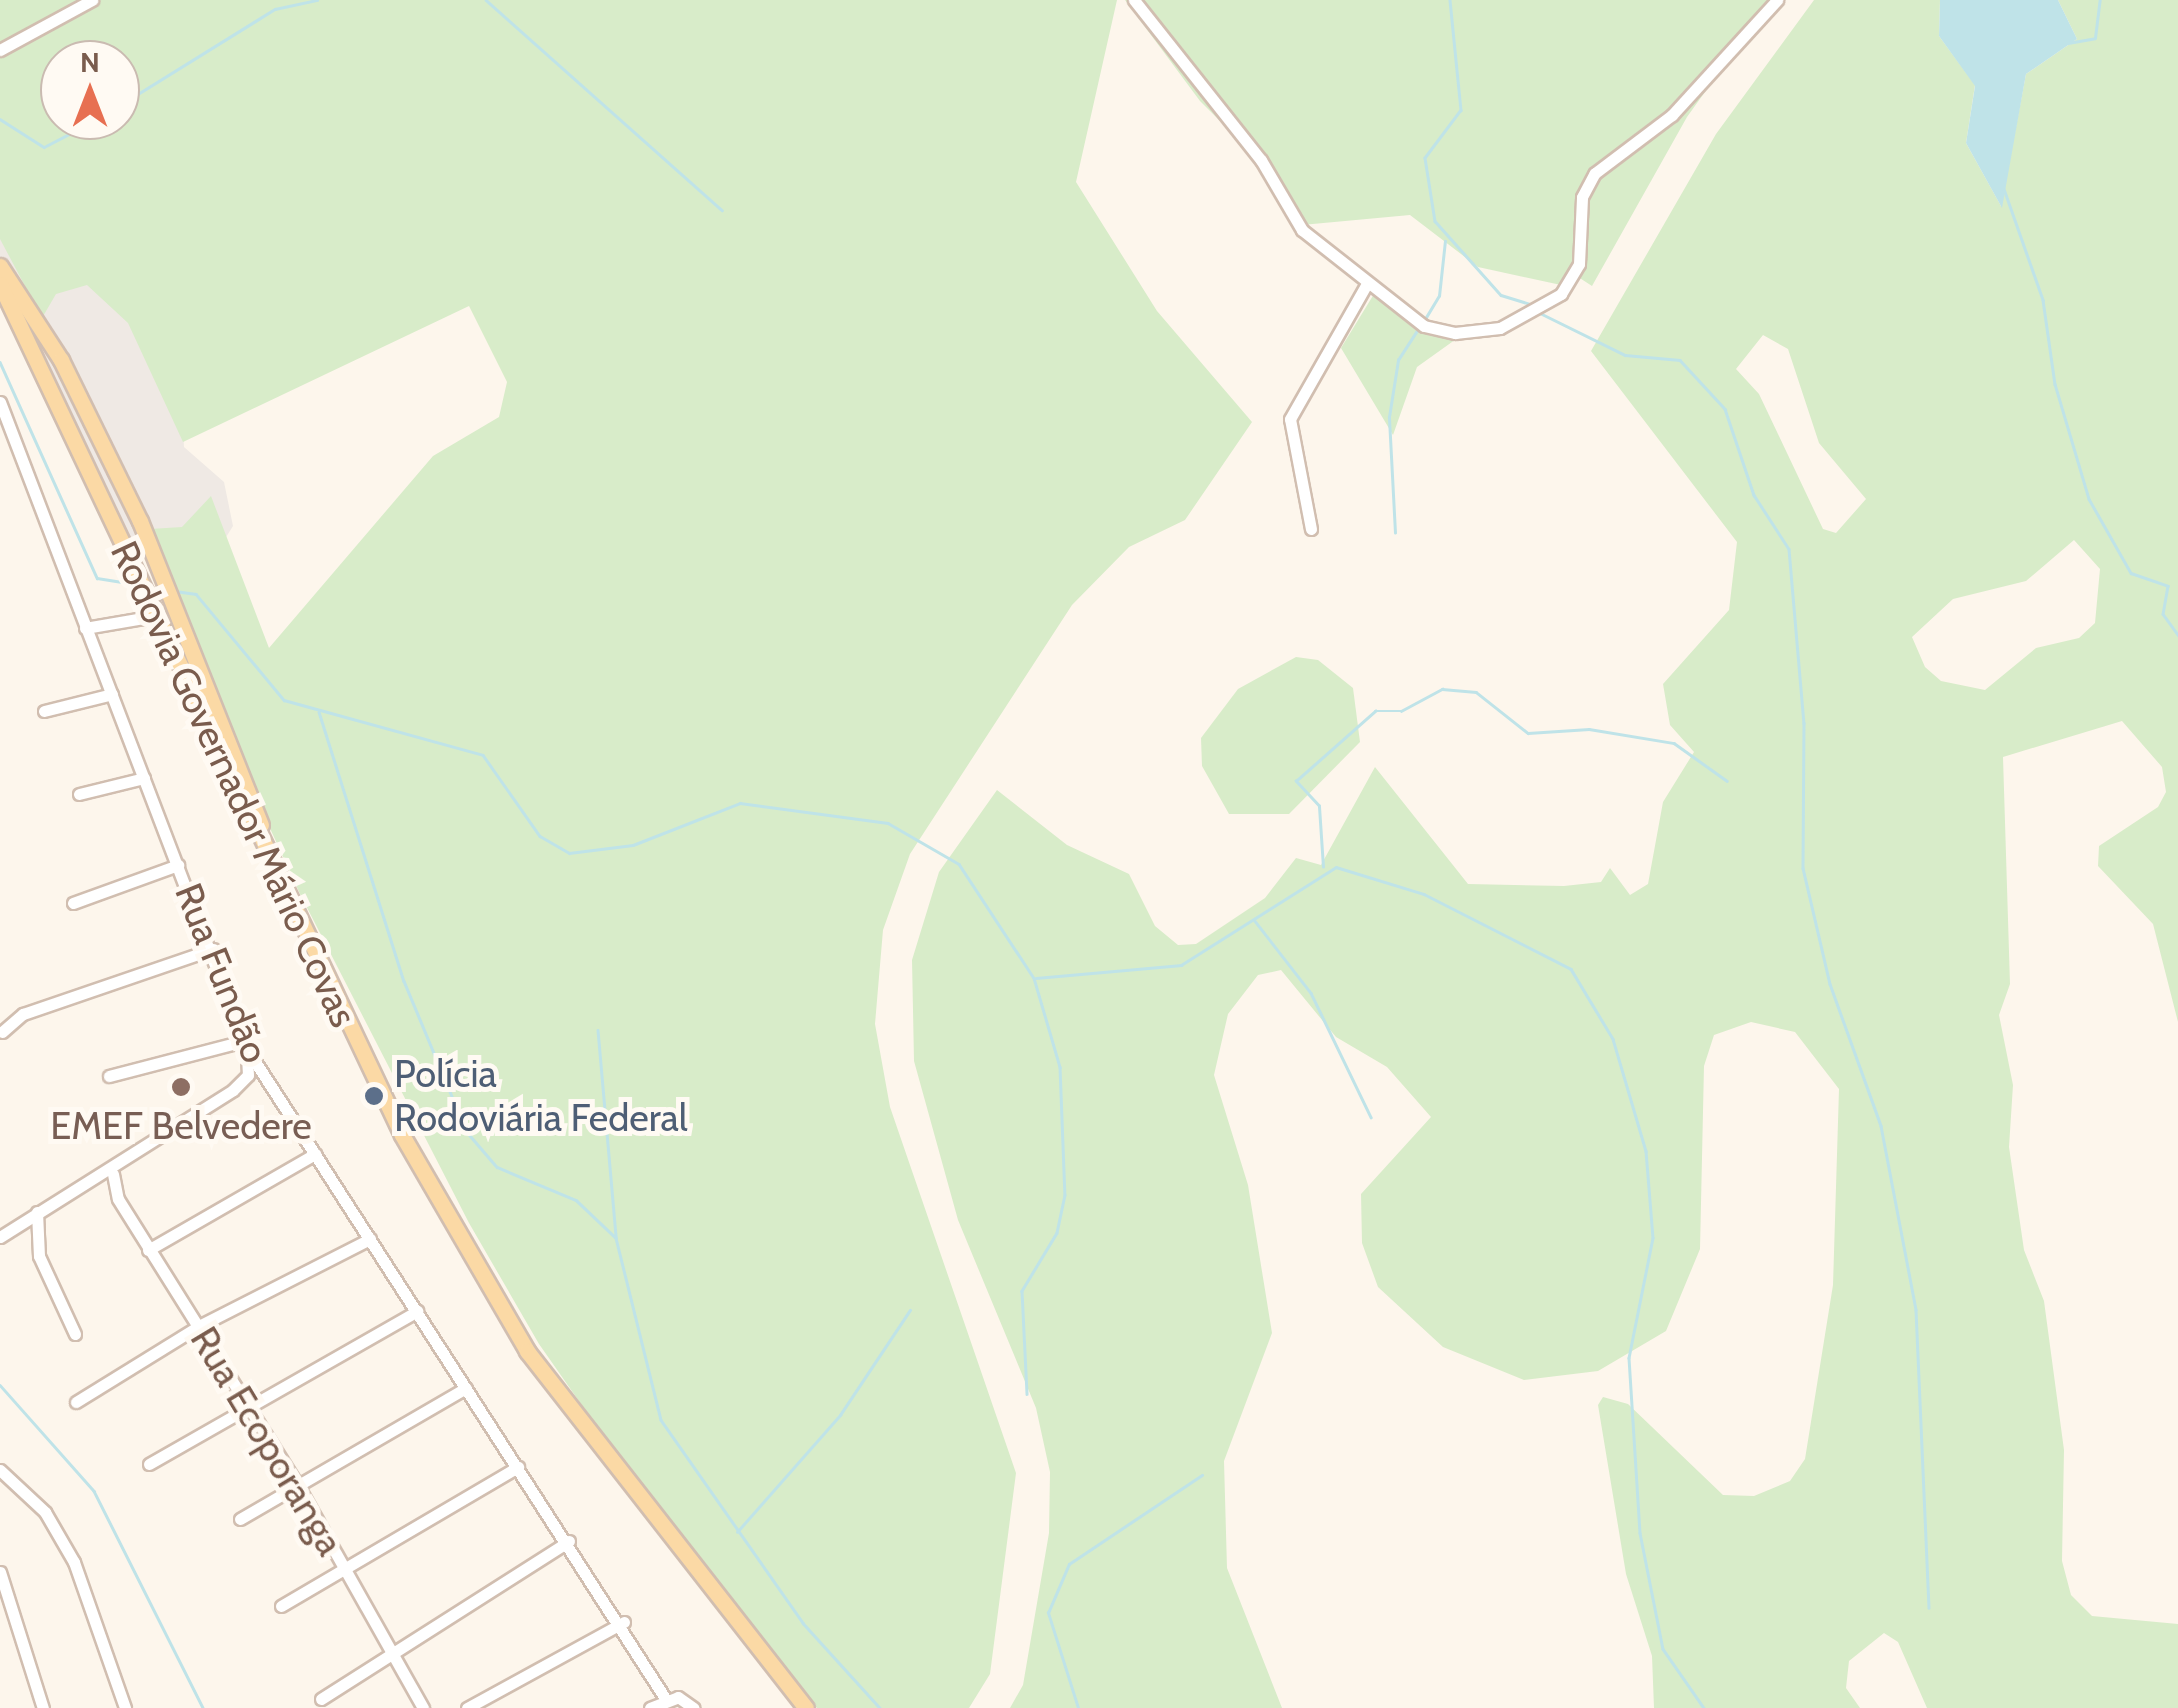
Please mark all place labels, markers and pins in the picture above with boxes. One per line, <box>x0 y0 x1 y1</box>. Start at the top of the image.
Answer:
place label: Polícia Rodoviária Federal <box>394 1051 688 1140</box>
marker: EMEF Belvedere <box>170 1076 192 1098</box>
marker: Polícia Rodoviária Federal <box>363 1085 385 1107</box>
place label: EMEF Belvedere <box>50 1103 312 1149</box>

